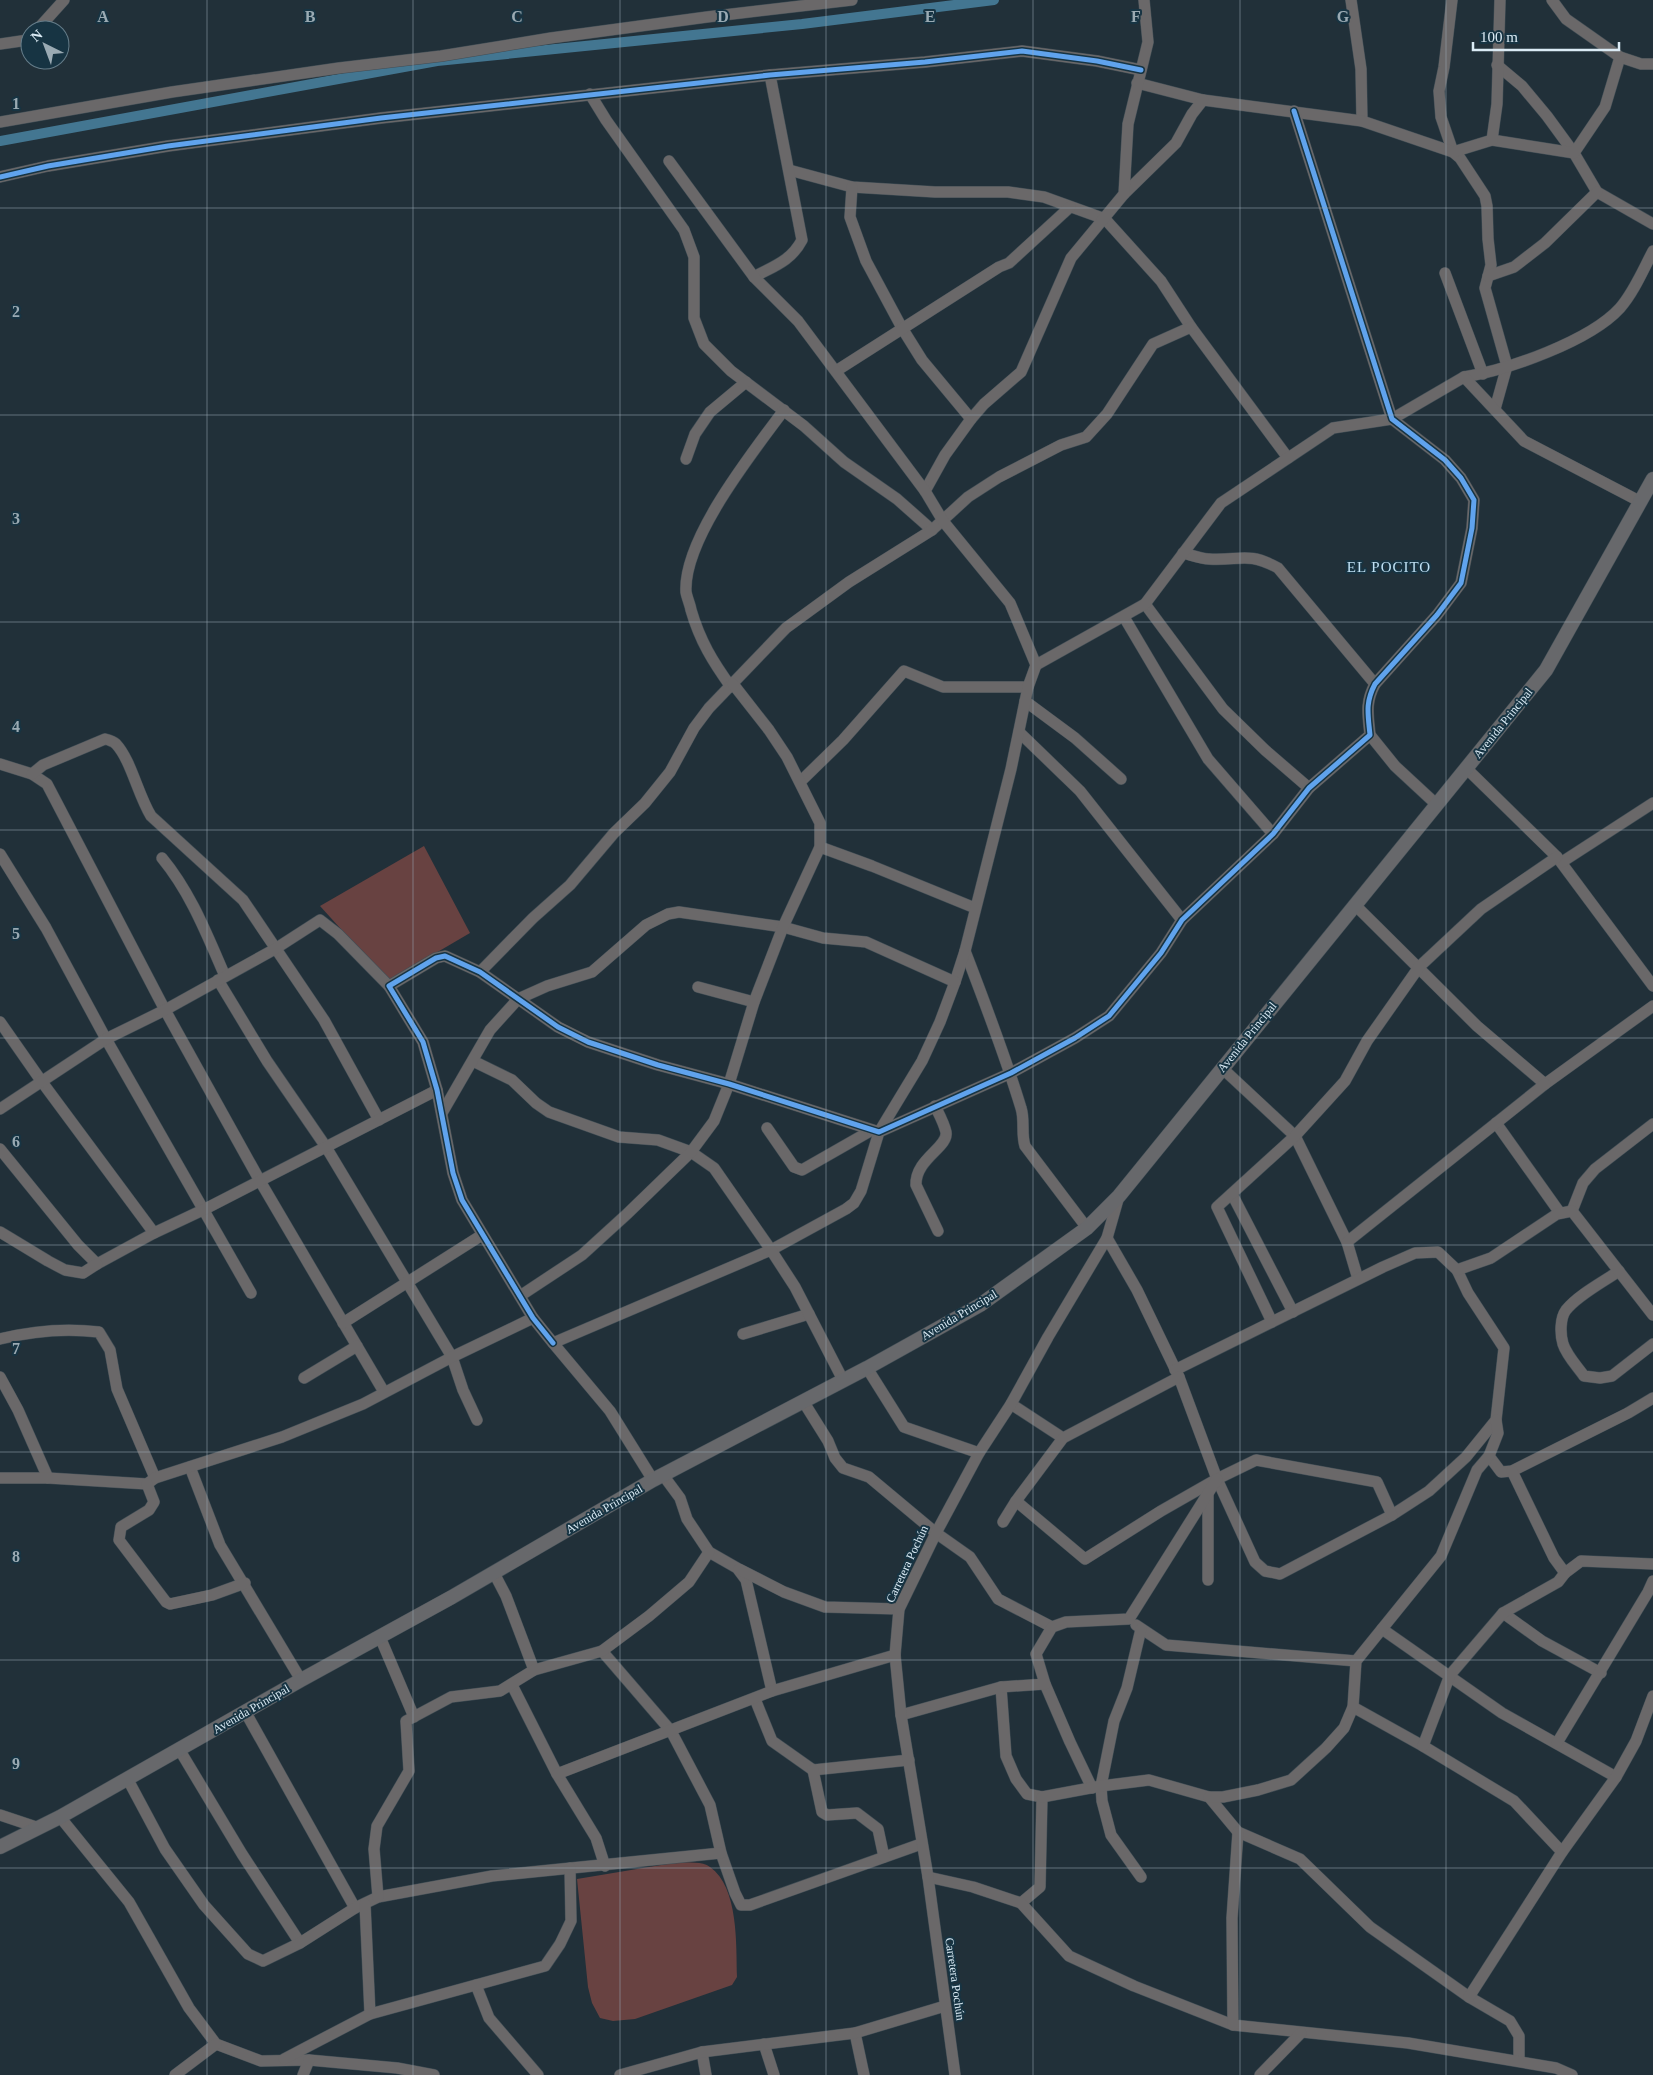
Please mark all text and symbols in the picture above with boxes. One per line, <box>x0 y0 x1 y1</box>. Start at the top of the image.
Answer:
text: A <box>97 8 109 25</box>
text: B <box>305 8 316 25</box>
text: C <box>511 8 523 25</box>
text: D <box>717 8 729 25</box>
text: E <box>925 8 935 25</box>
text: F <box>1131 8 1141 25</box>
text: G <box>1337 8 1350 25</box>
north arrow <box>20 20 70 70</box>
scale bar <box>1473 20 1619 52</box>
text: N <box>28 27 45 45</box>
text: 100 m <box>1480 29 1518 45</box>
text: 1 <box>12 95 20 112</box>
text: 2 <box>12 303 20 320</box>
text: 3 <box>12 510 20 527</box>
district label: EL POCITO <box>1347 559 1431 575</box>
street label: Avenida Principal <box>1470 685 1536 761</box>
text: 4 <box>12 718 20 735</box>
text: 5 <box>12 925 20 942</box>
street label: Avenida Principal <box>1214 999 1280 1075</box>
text: 6 <box>12 1133 20 1150</box>
street label: Avenida Principal <box>918 1286 1000 1343</box>
text: 7 <box>12 1340 20 1357</box>
street label: Avenida Principal <box>563 1481 645 1537</box>
street label: Carretera Pochún <box>883 1523 931 1605</box>
text: 8 <box>12 1548 20 1565</box>
street label: Avenida Principal <box>210 1681 292 1737</box>
text: 9 <box>12 1755 20 1772</box>
street label: Carretera Pochún <box>942 1937 968 2021</box>

